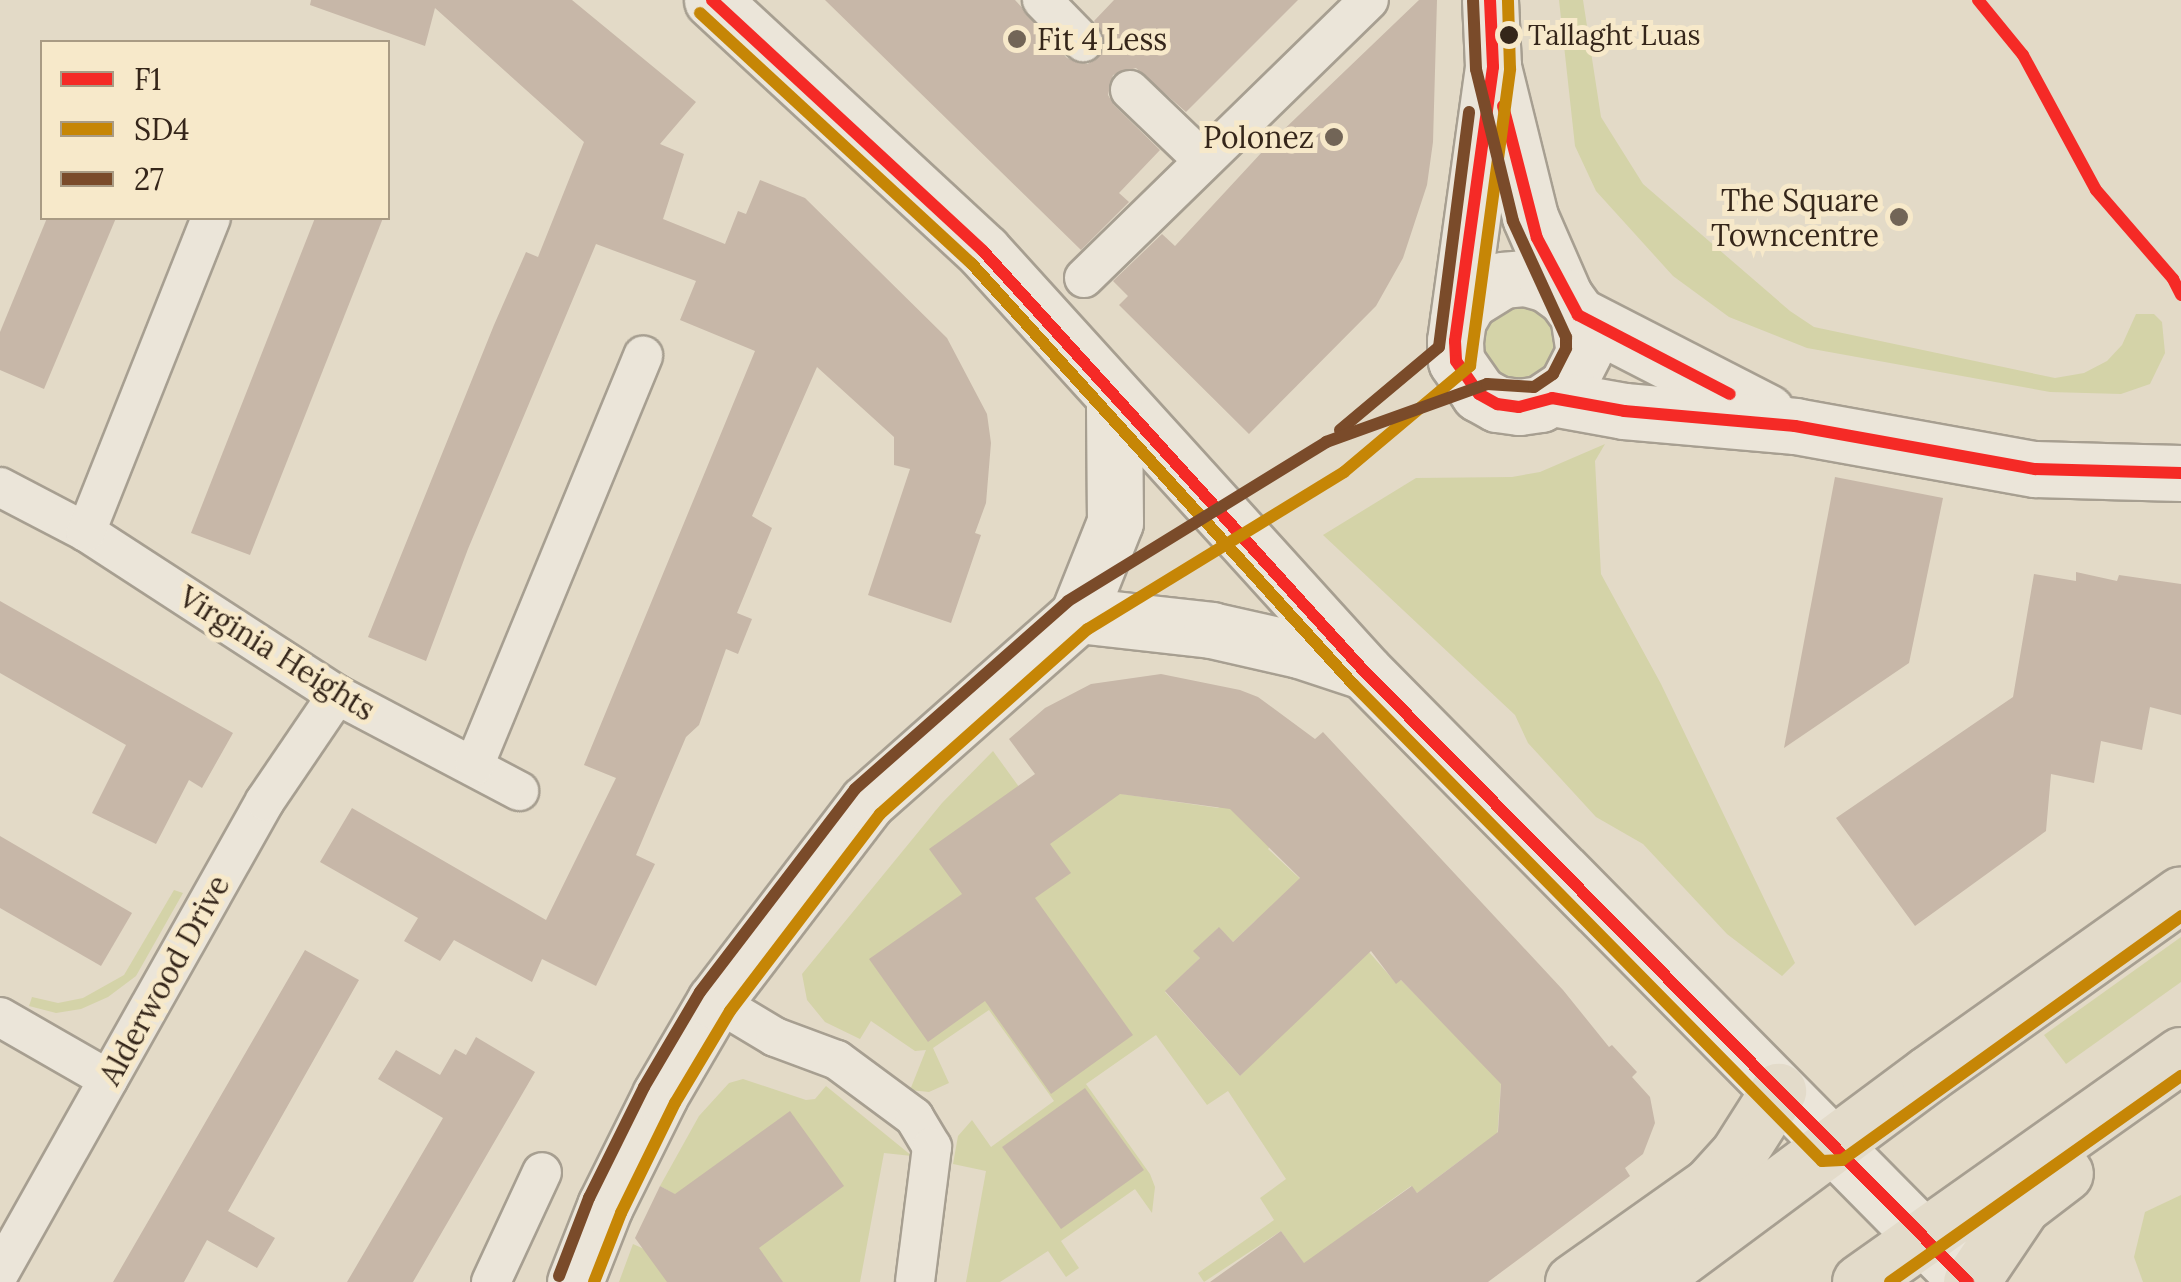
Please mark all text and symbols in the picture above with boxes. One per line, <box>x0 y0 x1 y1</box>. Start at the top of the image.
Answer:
place label: Tallaght Luas <box>1528 18 1701 52</box>
place label: Fit 4 Less <box>1037 21 1167 57</box>
marker: Tallaght Luas <box>1499 25 1519 45</box>
marker: Fit 4 Less <box>1006 28 1028 50</box>
legend <box>40 40 390 220</box>
text: F1 <box>134 60 161 98</box>
text: SD4 <box>134 110 190 148</box>
place label: Polonez <box>1203 119 1314 155</box>
marker: Polonez <box>1323 126 1345 148</box>
text: 27 <box>134 160 164 198</box>
place label: The Square Towncentre <box>1711 182 1879 252</box>
marker: The Square Towncentre <box>1888 206 1910 228</box>
street label: Virginia Heights <box>172 578 382 728</box>
street label: Alderwood Drive <box>92 869 236 1091</box>

